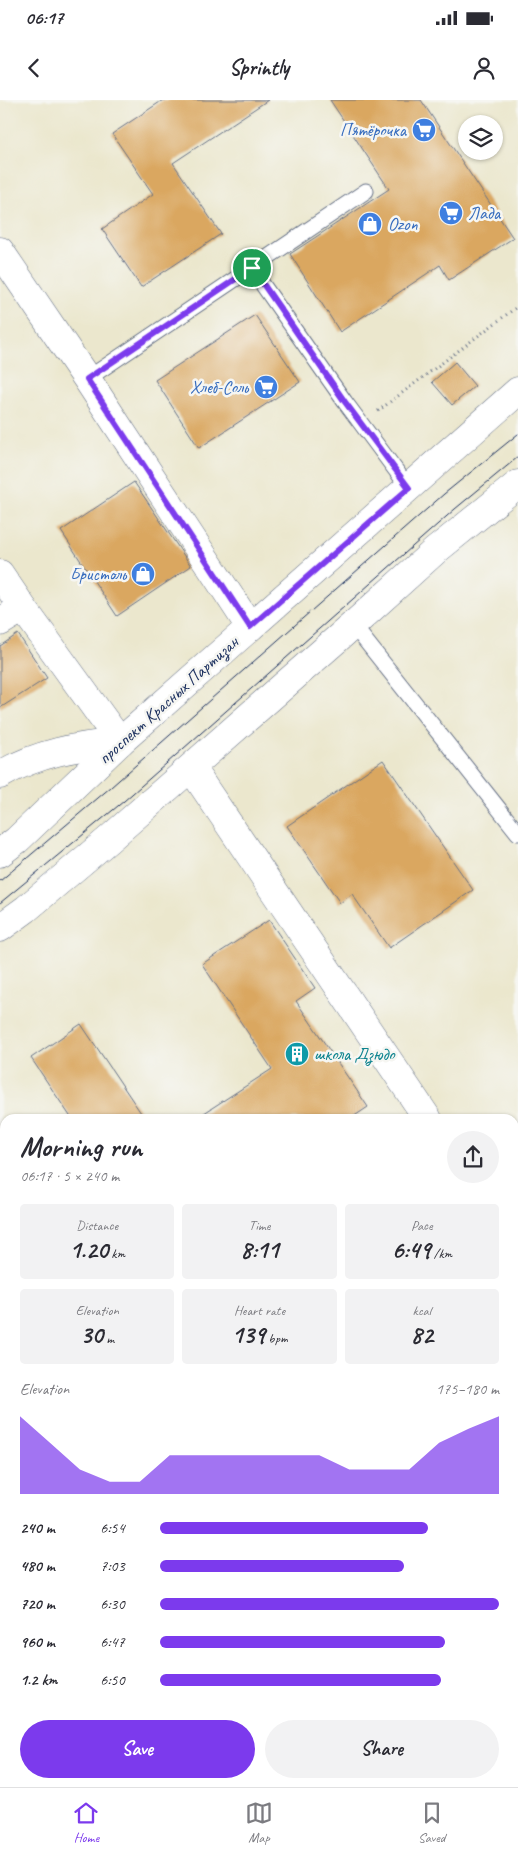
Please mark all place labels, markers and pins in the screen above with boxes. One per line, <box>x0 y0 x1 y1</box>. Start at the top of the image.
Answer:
supermarket icon: Пятёрочка <box>411 117 437 143</box>
place label: Пятёрочка <box>340 119 408 141</box>
supermarket icon: Лада <box>438 200 464 226</box>
place label: Лада <box>468 202 502 224</box>
shop icon: Ozon <box>357 211 383 237</box>
place label: Ozon <box>388 213 418 235</box>
pin <box>231 247 273 289</box>
supermarket icon: Хлеб-Соль <box>253 374 279 400</box>
place label: Хлеб-Соль <box>190 376 249 398</box>
shop icon: Бристоль <box>130 561 156 587</box>
place label: Бристоль <box>70 563 127 585</box>
building icon: школа Дзюдо <box>284 1041 310 1067</box>
place label: школа Дзюдо <box>314 1043 396 1066</box>

